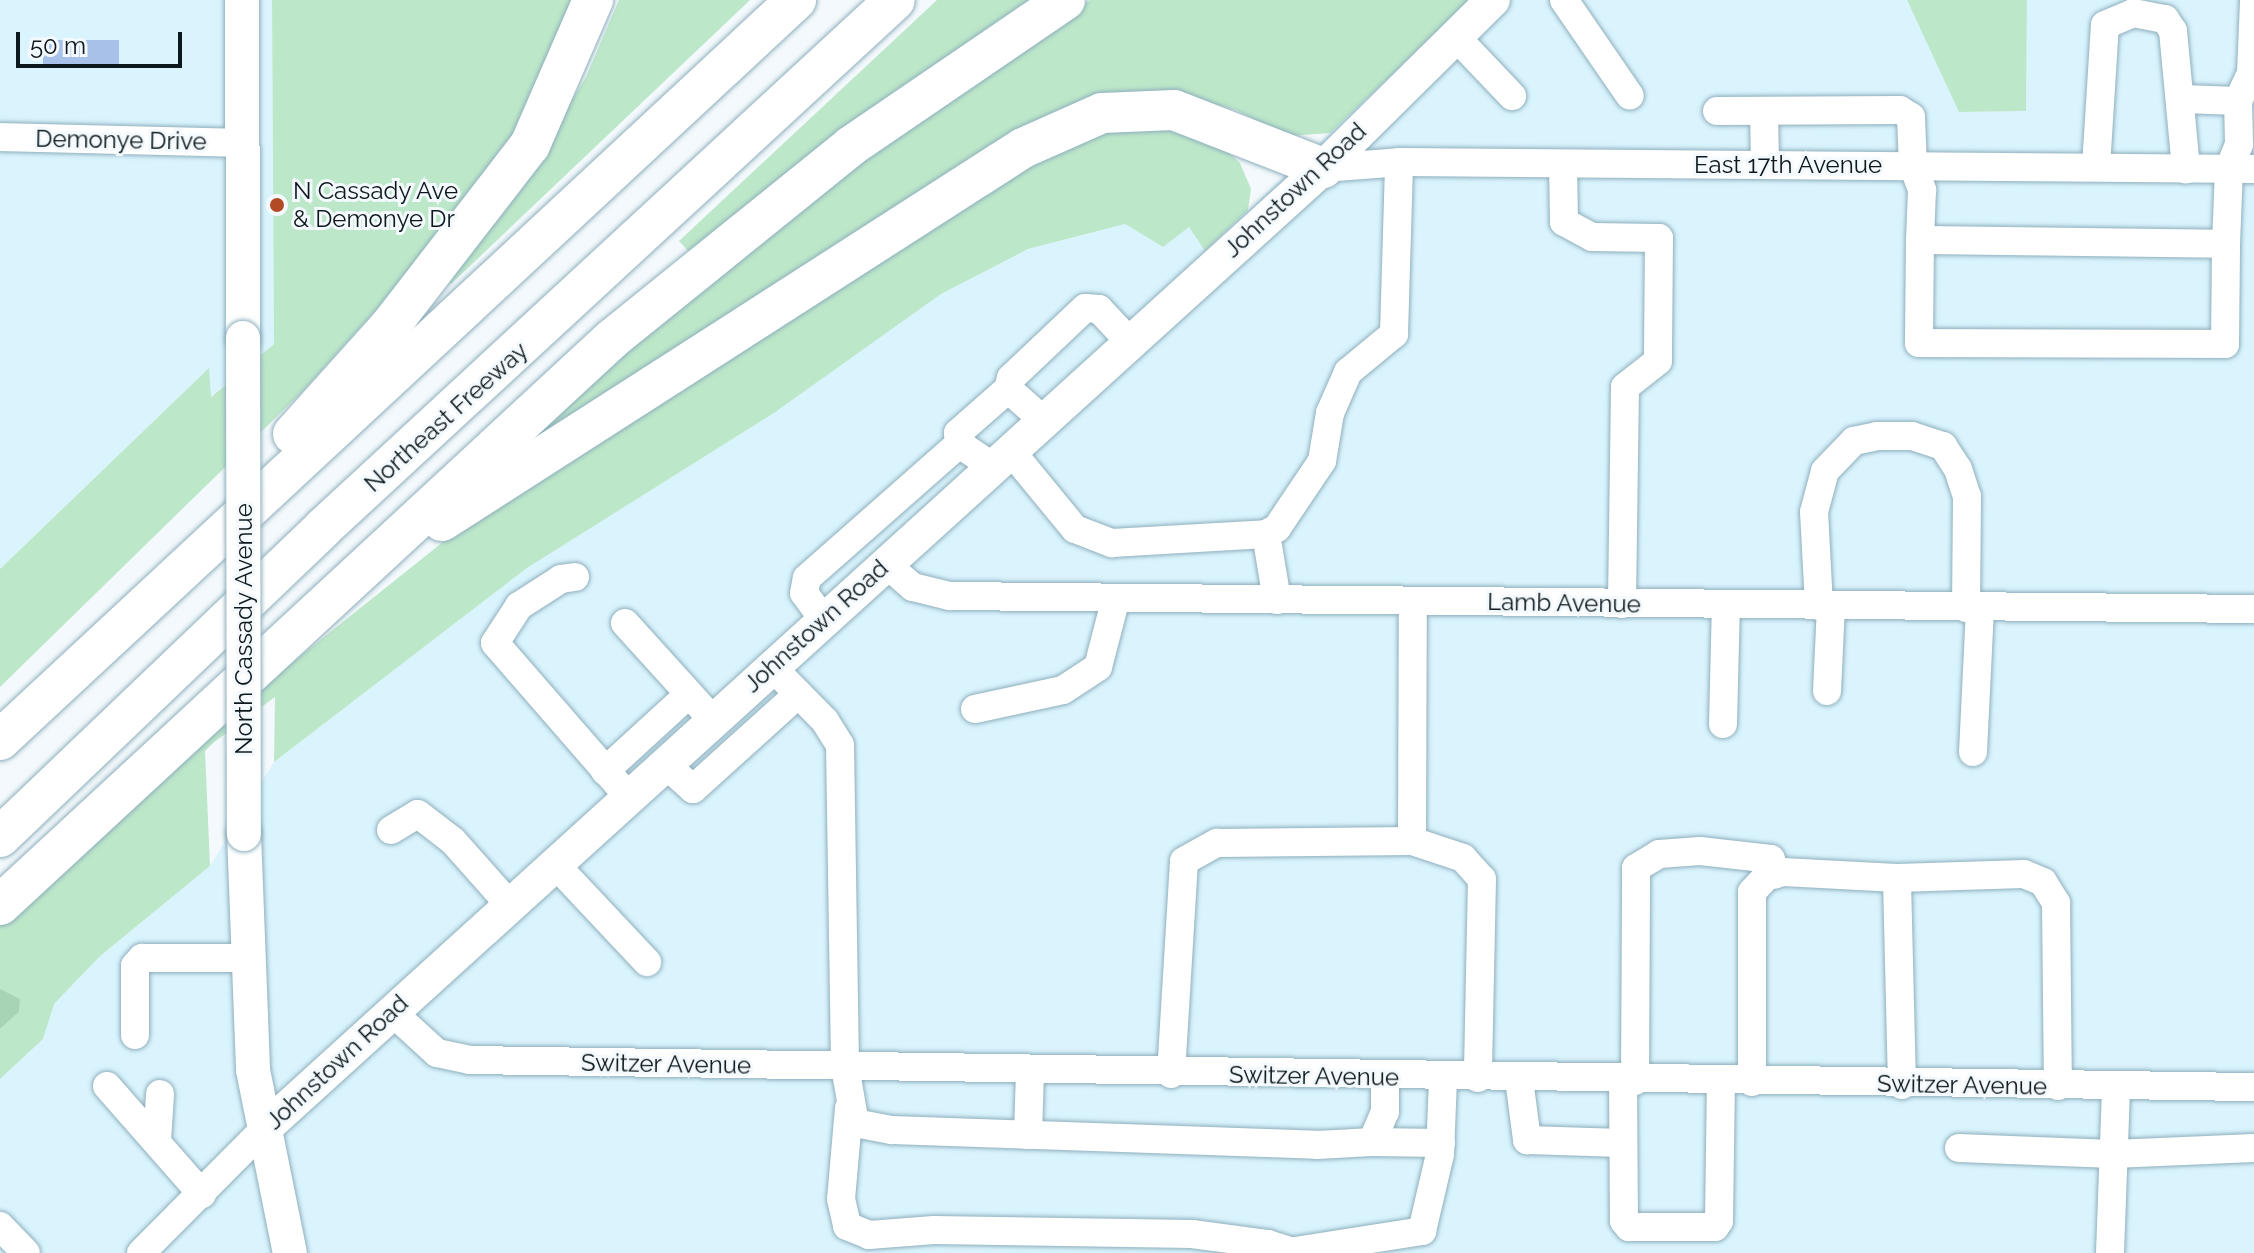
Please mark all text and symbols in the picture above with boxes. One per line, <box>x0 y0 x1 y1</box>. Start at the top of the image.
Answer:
scale bar <box>20 16 186 66</box>
text: 50 m <box>30 31 86 60</box>
street label: Johnstown Road <box>1218 117 1372 263</box>
street label: Demonye Drive <box>35 124 207 156</box>
street label: East 17th Avenue <box>1694 151 1882 179</box>
place label: N Cassady Ave & Demonye Dr <box>293 177 459 233</box>
marker: N Cassady Ave & Demonye Dr <box>268 196 286 214</box>
street label: Northeast Freeway <box>358 336 534 498</box>
street label: North Cassady Avenue <box>230 502 258 756</box>
street label: Johnstown Road <box>738 554 894 698</box>
street label: Lamb Avenue <box>1487 587 1641 619</box>
street label: Johnstown Road <box>260 989 414 1135</box>
street label: Switzer Avenue <box>580 1048 752 1080</box>
street label: Switzer Avenue <box>1228 1060 1400 1092</box>
street label: Switzer Avenue <box>1876 1069 2048 1101</box>

